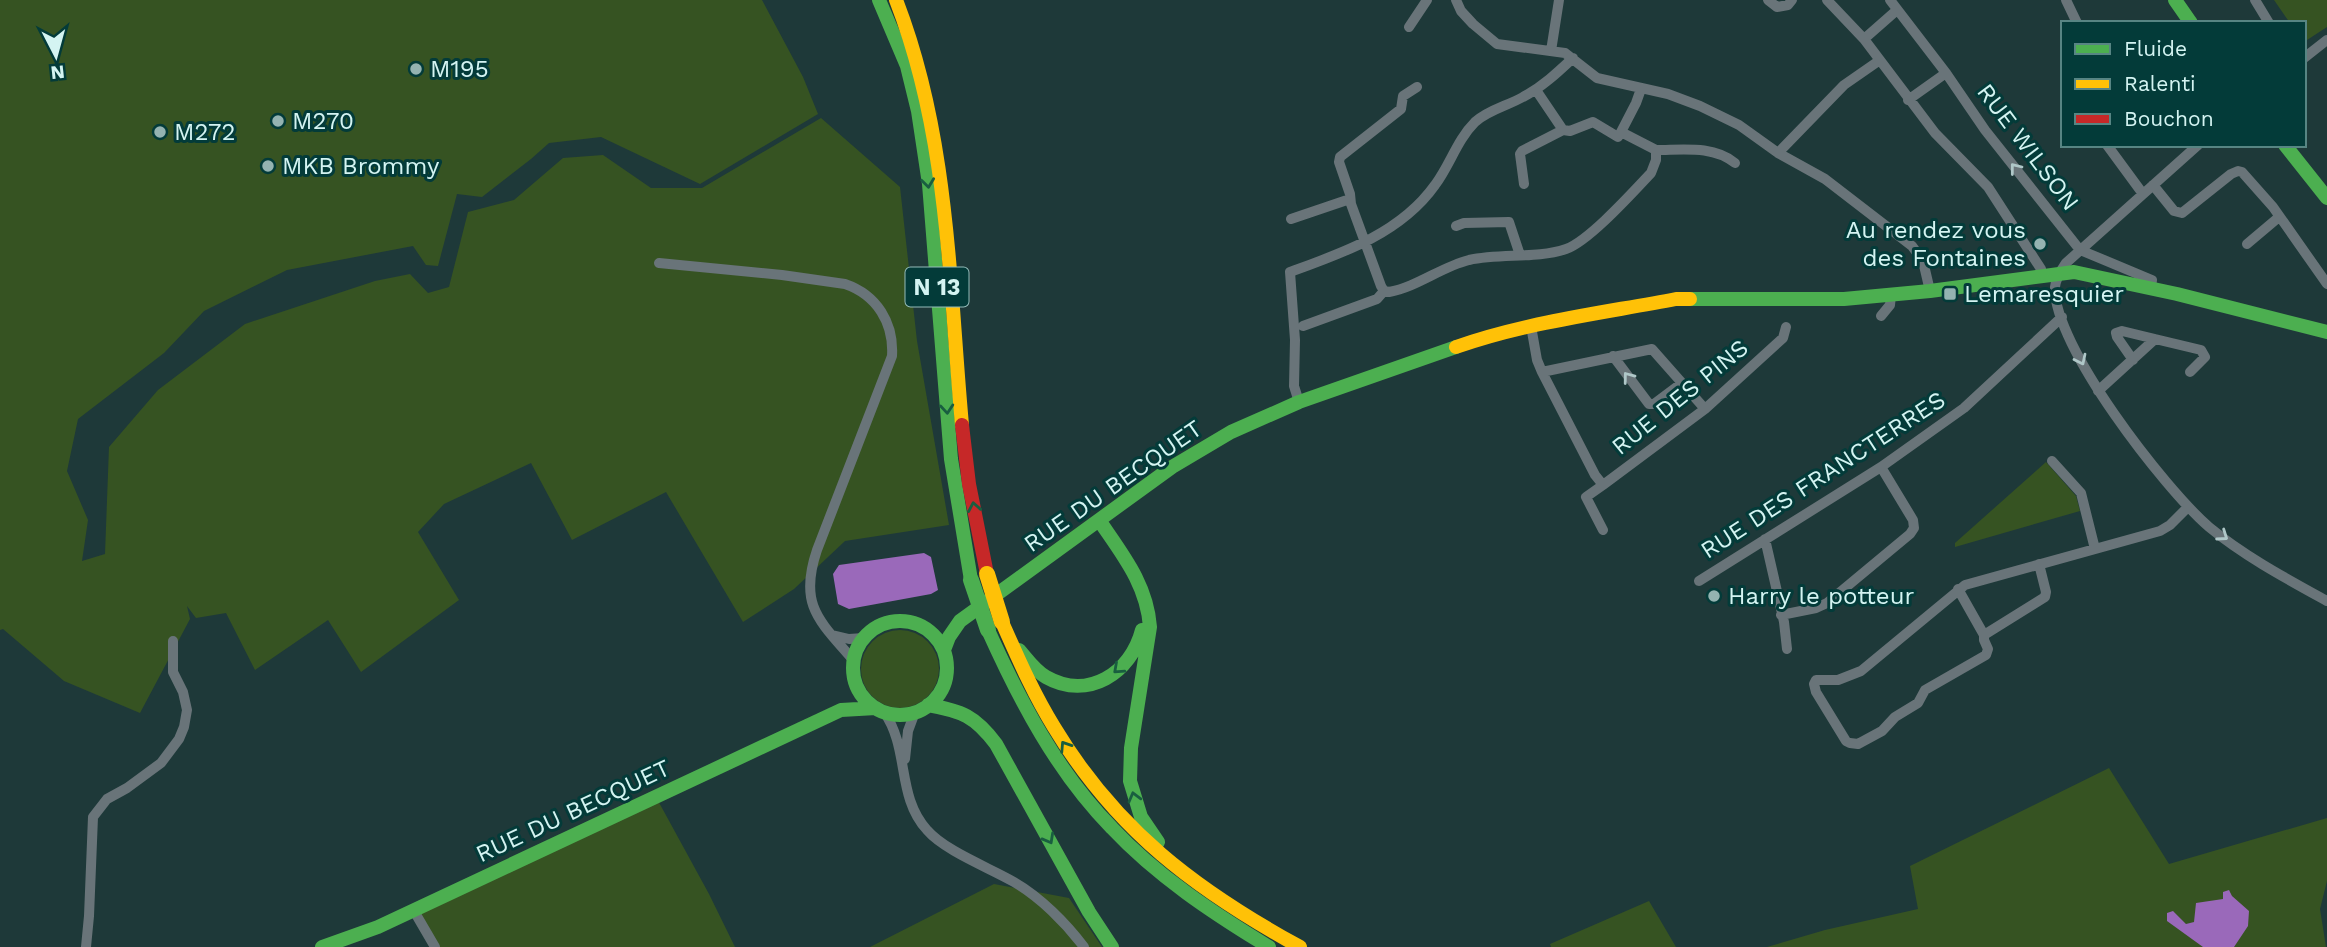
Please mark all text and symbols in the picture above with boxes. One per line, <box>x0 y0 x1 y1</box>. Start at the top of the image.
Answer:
north arrow <box>21 21 91 91</box>
legend <box>2061 21 2306 147</box>
text: Fluide <box>2124 36 2187 61</box>
place label: M195 <box>430 55 489 83</box>
text: N <box>50 60 66 85</box>
marker: M195 <box>408 61 424 77</box>
text: Ralenti <box>2124 71 2196 96</box>
street label: RUE WILSON <box>1971 78 2085 216</box>
text: Bouchon <box>2124 106 2214 131</box>
place label: M270 <box>292 107 354 135</box>
marker: M270 <box>270 113 286 129</box>
place label: M272 <box>174 118 235 146</box>
marker: M272 <box>152 124 168 140</box>
place label: MKB Brommy <box>282 152 440 180</box>
marker: MKB Brommy <box>260 158 276 174</box>
one-way arrow <box>2011 163 2024 175</box>
one-way arrow <box>921 177 936 189</box>
place label: Au rendez vous des Fontaines <box>1846 216 2026 272</box>
marker: Au rendez vous des Fontaines <box>2032 236 2048 252</box>
road number: N 13 <box>906 268 968 306</box>
place label: Lemaresquier <box>1964 280 2124 308</box>
marker: Lemaresquier <box>1942 286 1958 302</box>
street label: RUE DES PINS <box>1606 333 1754 461</box>
one-way arrow <box>2072 353 2086 365</box>
one-way arrow <box>1624 372 1637 385</box>
street label: RUE DES FRANCTERRES <box>1696 385 1950 565</box>
one-way arrow <box>939 404 954 415</box>
street label: RUE DU BECQUET <box>1019 414 1207 558</box>
one-way arrow <box>967 501 982 512</box>
one-way arrow <box>2215 528 2228 540</box>
place label: Harry le potteur <box>1728 582 1914 610</box>
marker: Harry le potteur <box>1706 588 1722 604</box>
one-way arrow <box>1113 661 1126 673</box>
one-way arrow <box>1061 741 1073 754</box>
street label: RUE DU BECQUET <box>472 754 674 868</box>
one-way arrow <box>1128 791 1142 803</box>
one-way arrow <box>1040 832 1054 844</box>

